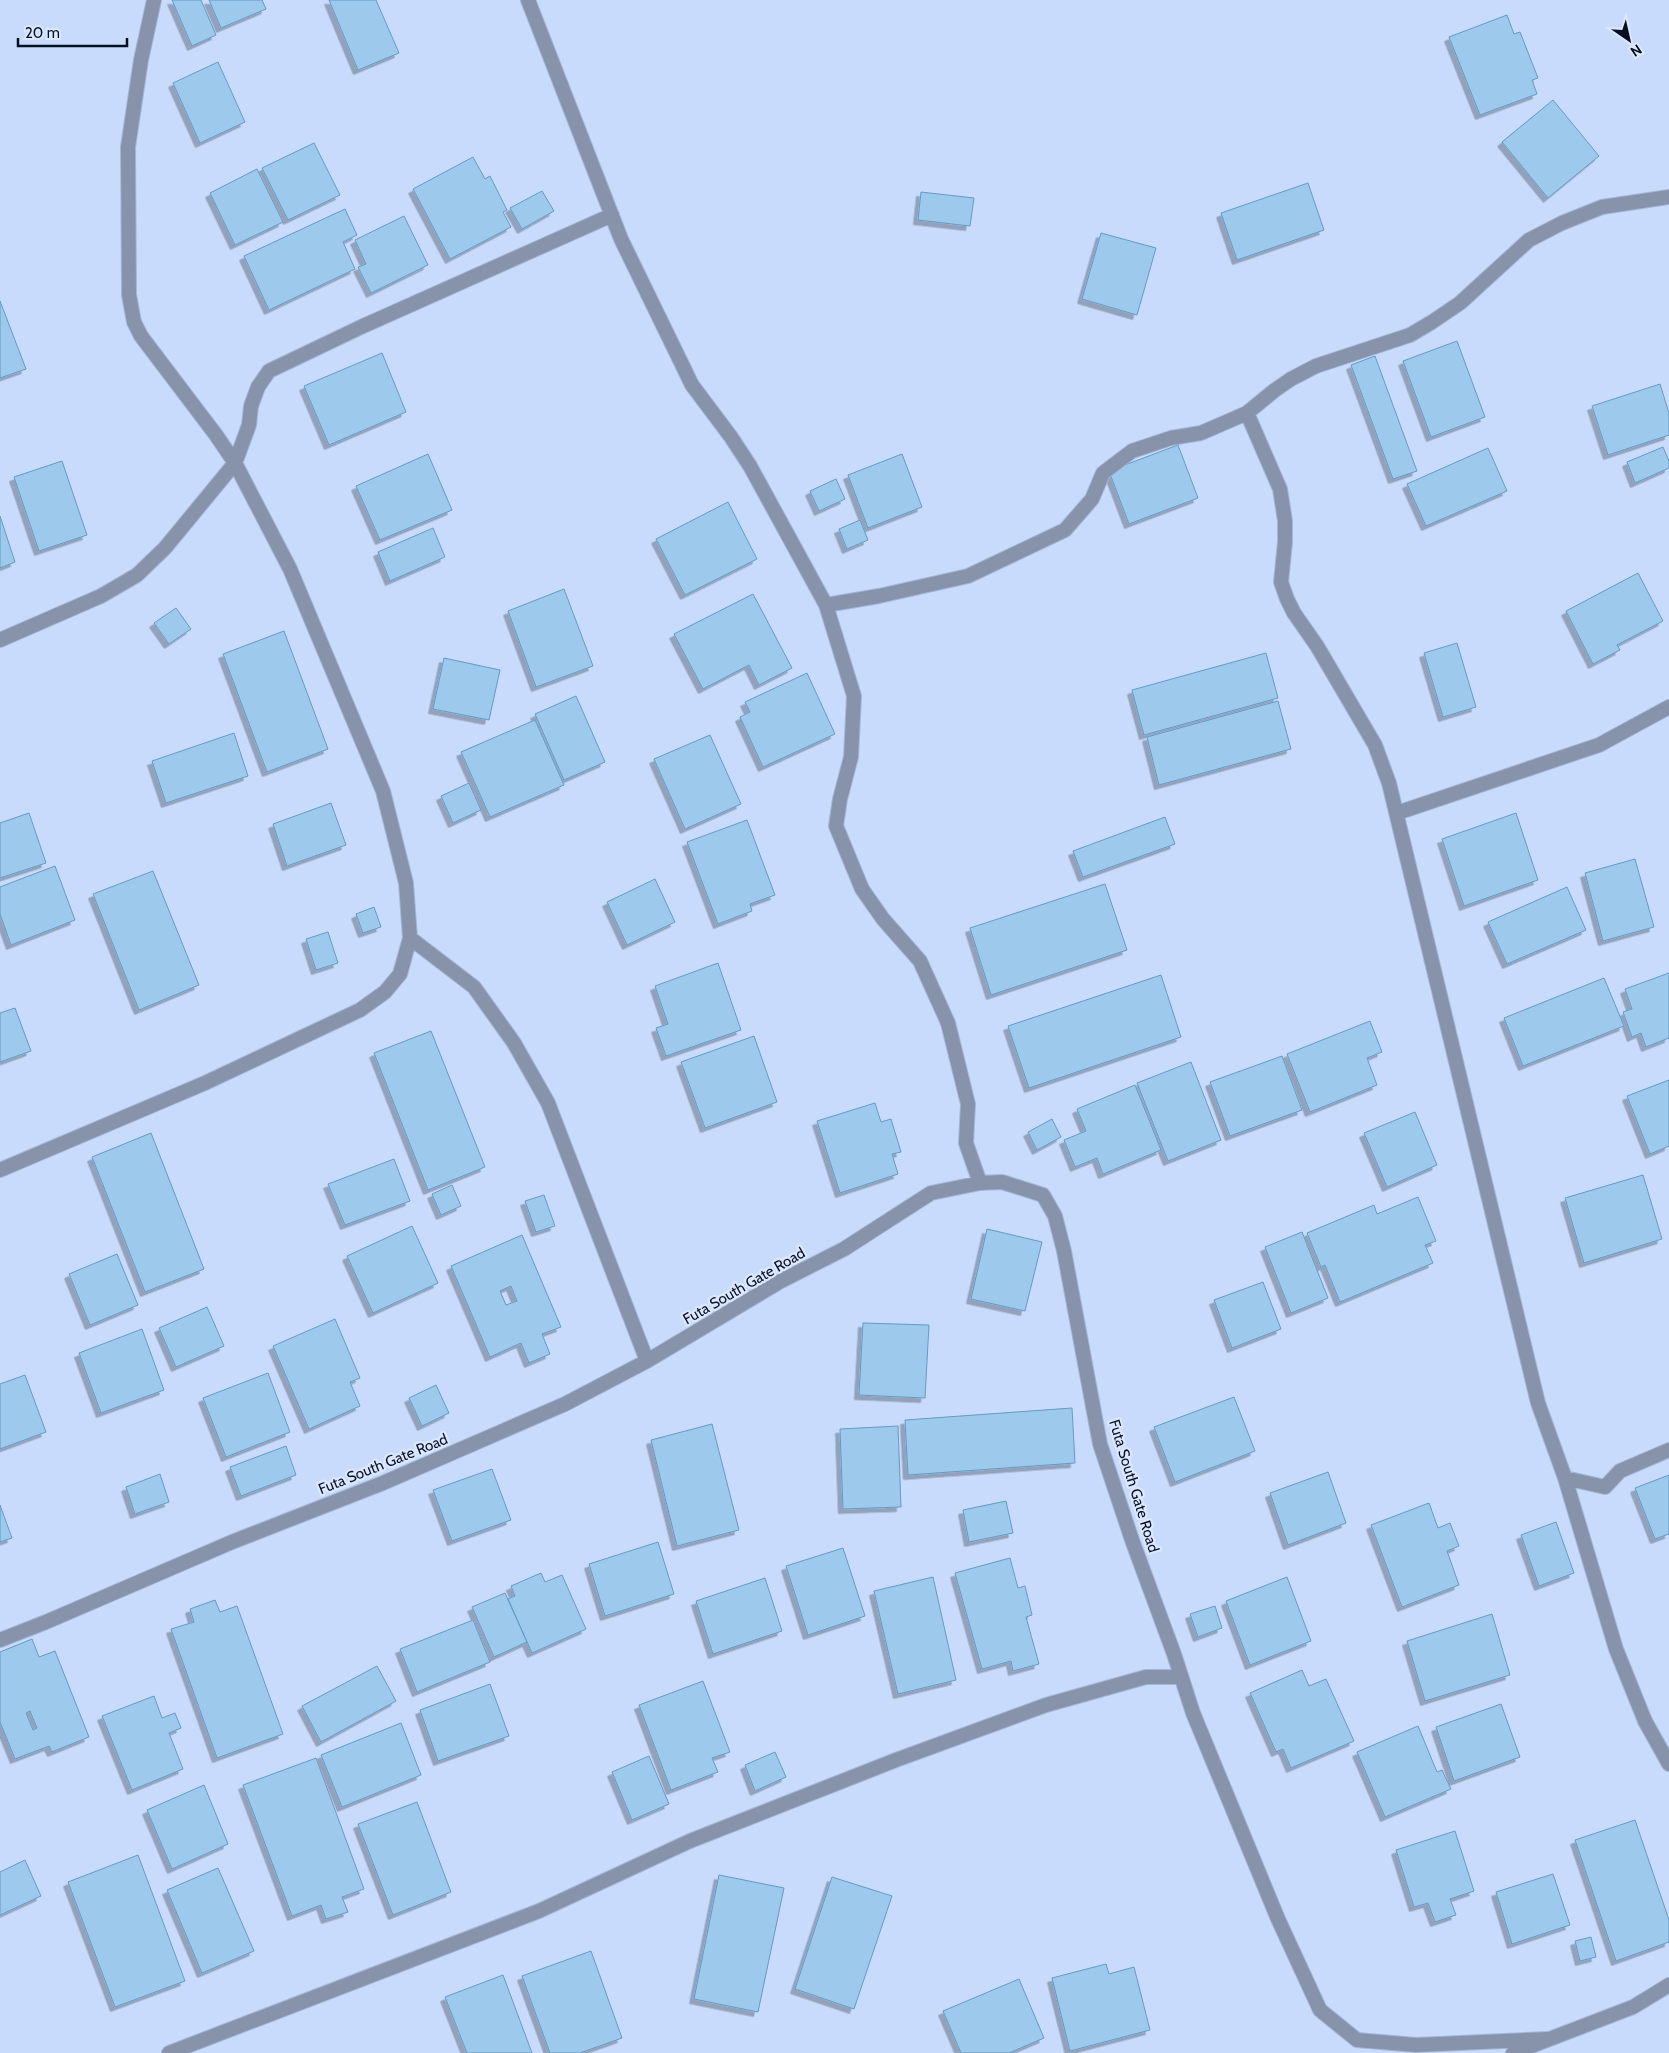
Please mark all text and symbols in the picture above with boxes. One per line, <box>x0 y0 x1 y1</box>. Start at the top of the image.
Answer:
scale bar <box>18 15 126 47</box>
north arrow <box>1604 15 1654 65</box>
text: 20 m <box>25 24 60 42</box>
text: N <box>1627 41 1645 61</box>
street label: Futa South Gate Road <box>680 1244 808 1328</box>
street label: Futa South Gate Road <box>1105 1417 1163 1555</box>
street label: Futa South Gate Road <box>316 1430 450 1498</box>

